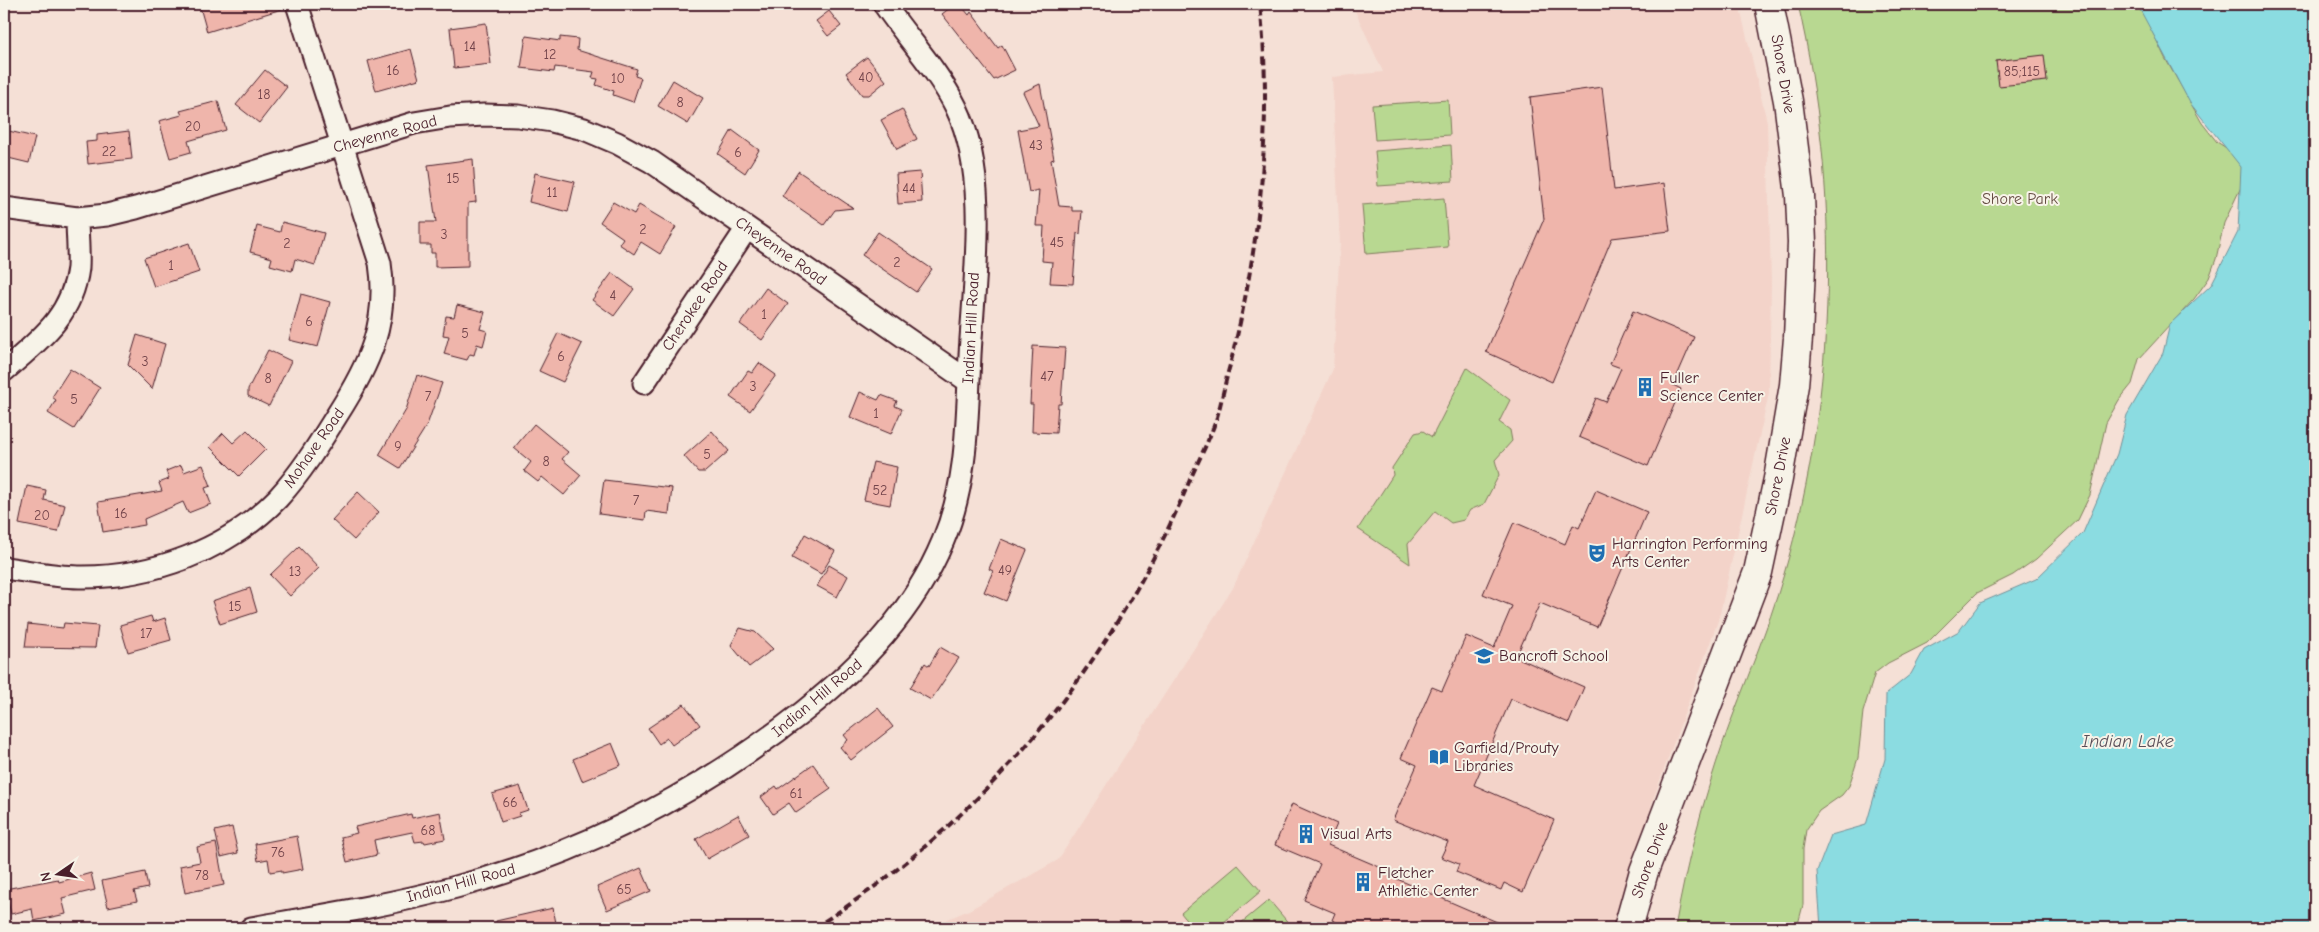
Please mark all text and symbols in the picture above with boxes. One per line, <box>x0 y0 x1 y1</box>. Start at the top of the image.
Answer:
street label: Shore Drive <box>1767 33 1799 115</box>
house number: 14 <box>464 38 476 55</box>
house number: 12 <box>544 46 556 63</box>
house number: 16 <box>386 62 400 79</box>
house number: 85;115 <box>2004 63 2040 80</box>
house number: 40 <box>858 69 874 86</box>
house number: 10 <box>611 70 625 87</box>
house number: 18 <box>258 86 270 103</box>
house number: 8 <box>676 94 684 111</box>
street label: Cheyenne Road <box>331 111 439 157</box>
house number: 20 <box>185 118 201 135</box>
house number: 43 <box>1029 137 1043 154</box>
house number: 22 <box>102 143 116 160</box>
house number: 6 <box>734 144 742 161</box>
house number: 15 <box>446 170 460 187</box>
house number: 44 <box>902 180 916 197</box>
house number: 11 <box>546 184 558 201</box>
park label: Shore Park <box>1982 190 2058 208</box>
street label: Cheyenne Road <box>732 213 830 289</box>
house number: 2 <box>639 221 647 238</box>
house number: 3 <box>440 226 448 243</box>
house number: 45 <box>1050 234 1064 251</box>
house number: 2 <box>283 235 291 252</box>
house number: 2 <box>893 254 901 271</box>
house number: 1 <box>168 257 174 274</box>
street label: Cherokee Road <box>658 258 732 354</box>
street label: Indian Hill Road <box>959 272 983 384</box>
house number: 4 <box>610 287 617 304</box>
house number: 1 <box>761 306 767 323</box>
house number: 6 <box>305 313 313 330</box>
house number: 5 <box>461 325 469 342</box>
house number: 6 <box>557 348 565 365</box>
house number: 3 <box>141 353 149 370</box>
house number: 47 <box>1040 368 1054 385</box>
place label: Fuller Science Center <box>1660 369 1764 405</box>
house number: 8 <box>264 370 272 387</box>
building icon: Fuller Science Center <box>1634 376 1656 398</box>
house number: 3 <box>749 378 757 395</box>
house number: 7 <box>425 388 432 405</box>
house number: 5 <box>70 391 78 408</box>
street label: Mohave Road <box>280 405 348 491</box>
house number: 1 <box>873 405 879 422</box>
street label: Shore Drive <box>1762 435 1794 517</box>
house number: 9 <box>394 438 402 455</box>
house number: 5 <box>703 446 711 463</box>
house number: 8 <box>542 453 550 470</box>
house number: 52 <box>873 482 887 499</box>
house number: 7 <box>633 492 640 509</box>
house number: 16 <box>114 505 128 522</box>
house number: 20 <box>34 507 50 524</box>
place label: Harrington Performing Arts Center <box>1612 535 1768 571</box>
theatre icon: Harrington Performing Arts Center <box>1586 542 1608 564</box>
house number: 49 <box>998 562 1012 579</box>
house number: 13 <box>289 563 301 580</box>
house number: 15 <box>228 598 242 615</box>
house number: 17 <box>140 625 152 642</box>
school or university icon: Bancroft School <box>1473 645 1495 667</box>
place label: Bancroft School <box>1499 647 1608 665</box>
street label: Indian Hill Road <box>768 655 866 741</box>
water label: Indian Lake <box>2081 731 2174 752</box>
place label: Garfield/Prouty Libraries <box>1454 739 1559 775</box>
library icon: Garfield/Prouty Libraries <box>1428 746 1450 768</box>
house number: 61 <box>789 785 803 802</box>
house number: 66 <box>502 794 518 811</box>
street label: Shore Drive <box>1628 819 1672 901</box>
house number: 68 <box>421 822 435 839</box>
building icon: Visual Arts <box>1295 823 1317 845</box>
place label: Visual Arts <box>1321 825 1392 843</box>
house number: 76 <box>271 844 285 861</box>
north arrow <box>32 850 82 900</box>
street label: Indian Hill Road <box>405 860 517 906</box>
place label: Fletcher Athletic Center <box>1378 864 1479 900</box>
house number: 78 <box>195 867 209 884</box>
text: N <box>37 870 55 883</box>
building icon: Fletcher Athletic Center <box>1352 871 1374 893</box>
house number: 65 <box>616 881 632 898</box>

